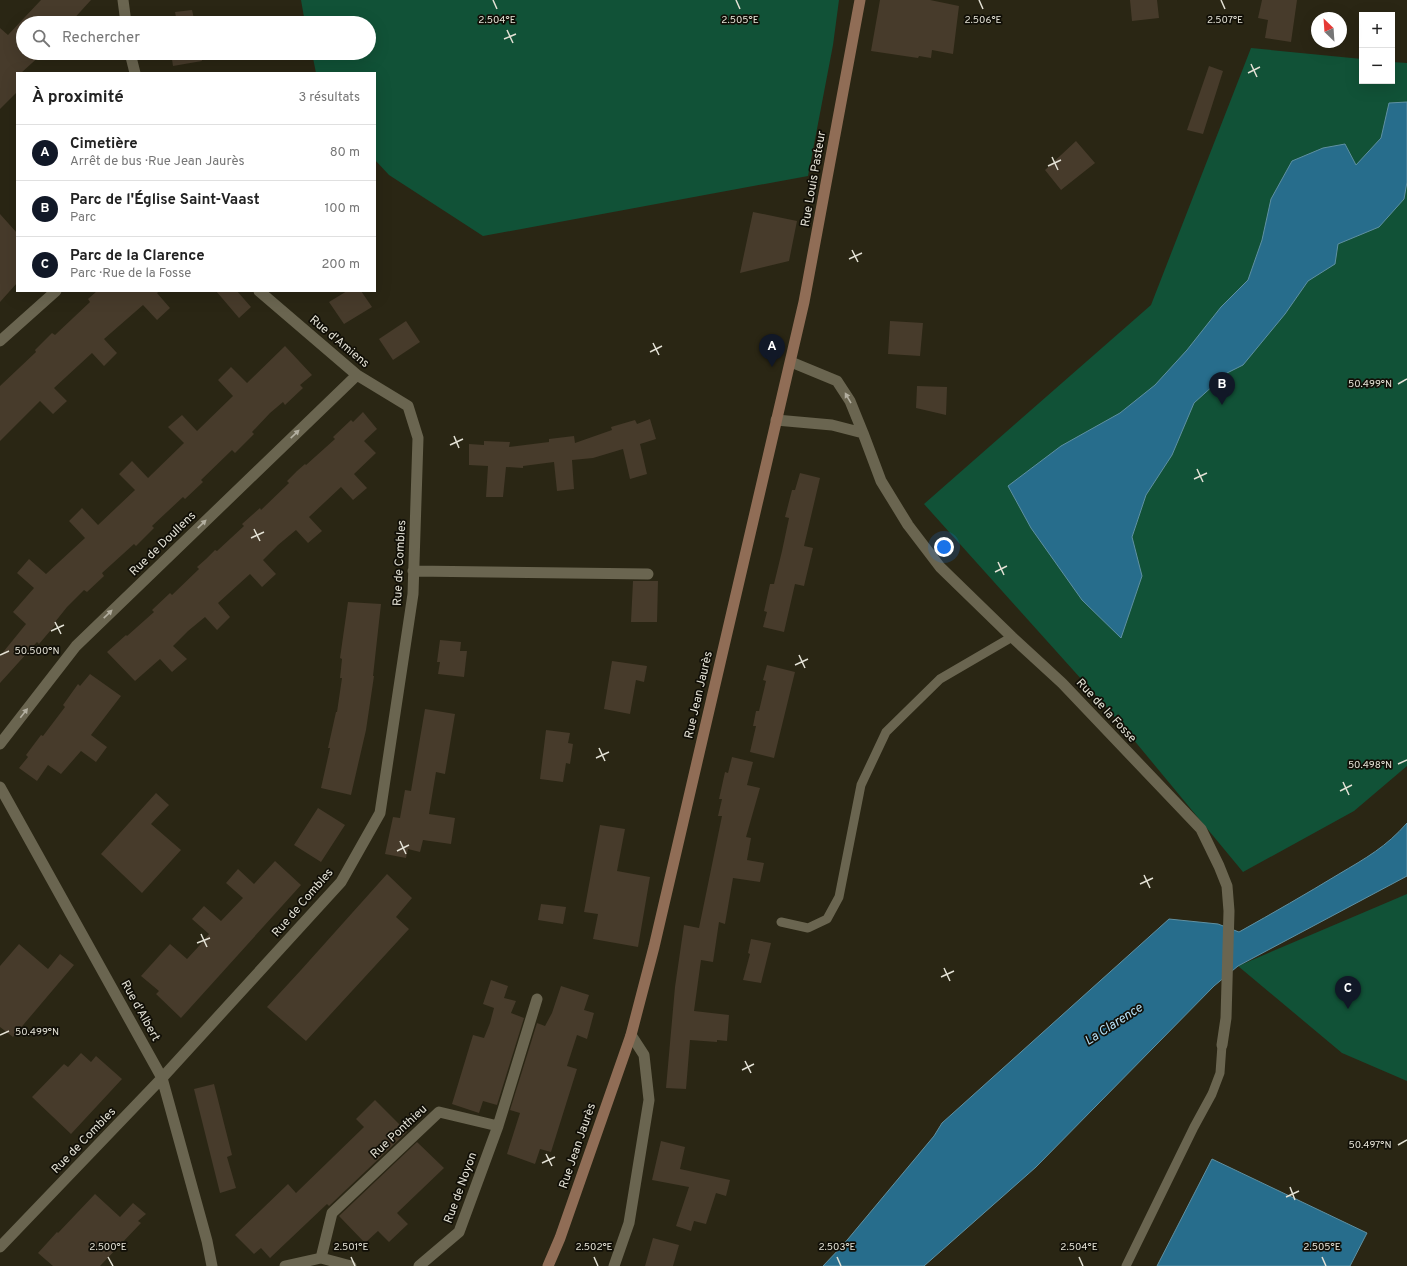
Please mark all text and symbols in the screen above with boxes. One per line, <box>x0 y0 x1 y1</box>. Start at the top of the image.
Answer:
north arrow <box>1311 12 1347 48</box>
map controls <box>1359 12 1395 84</box>
button: + <box>1359 12 1395 48</box>
text: 2.504°E <box>478 14 516 27</box>
text: 2.505°E <box>721 14 759 27</box>
text: 2.506°E <box>964 14 1002 27</box>
text: 2.507°E <box>1207 14 1243 27</box>
search box <box>16 16 376 60</box>
icon: search <box>30 27 52 49</box>
text: Rechercher <box>62 29 140 48</box>
button: − <box>1359 48 1395 84</box>
text: À proximité <box>32 87 124 109</box>
text: 3 résultats <box>298 90 360 106</box>
street label: Rue Louis Pasteur <box>798 130 830 228</box>
text: Cimetière <box>70 135 138 154</box>
text: A <box>40 145 50 161</box>
text: 80 m <box>330 145 360 161</box>
text: Arrêt de bus · Rue Jean Jaurès <box>70 154 245 170</box>
text: Parc de l'Église Saint-Vaast <box>70 191 260 210</box>
text: B <box>41 201 49 217</box>
text: 100 m <box>324 201 360 217</box>
text: Parc <box>70 210 96 226</box>
text: Parc de la Clarence <box>70 247 205 266</box>
text: C <box>41 257 49 273</box>
text: 200 m <box>321 257 360 273</box>
text: Parc · Rue de la Fosse <box>70 266 191 282</box>
street label: Rue d'Amiens <box>306 312 372 372</box>
pin: A <box>759 334 785 367</box>
pin: B <box>1209 372 1235 405</box>
text: 50.499°N <box>1348 378 1392 391</box>
one-way arrow <box>844 392 851 404</box>
one-way arrow <box>290 429 300 439</box>
street label: Rue de Doullens <box>126 508 200 580</box>
one-way arrow <box>197 519 207 529</box>
street label: Rue de Combles <box>390 519 410 607</box>
your location <box>934 537 954 557</box>
one-way arrow <box>103 610 113 619</box>
text: 50.500°N <box>15 645 59 658</box>
street label: Rue Jean Jaurès <box>681 650 717 740</box>
street label: Rue de la Fosse <box>1072 676 1140 746</box>
one-way arrow <box>20 707 28 718</box>
text: 50.498°N <box>1348 759 1392 772</box>
street label: Rue de Combles <box>269 865 337 941</box>
pin: C <box>1335 976 1361 1009</box>
street label: Rue d'Albert <box>117 978 163 1044</box>
water label: La Clarence <box>1082 1000 1146 1050</box>
text: 50.499°N <box>15 1026 59 1039</box>
street label: Rue Jean Jaurès <box>556 1101 600 1191</box>
street label: Rue Ponthieu <box>367 1102 431 1162</box>
street label: Rue de Combles <box>48 1104 120 1178</box>
text: 50.497°N <box>1349 1139 1391 1152</box>
street label: Rue de Noyon <box>441 1150 481 1226</box>
text: 2.500°E <box>89 1241 127 1254</box>
text: 2.501°E <box>334 1241 368 1254</box>
text: 2.502°E <box>575 1241 613 1254</box>
text: 2.503°E <box>818 1241 856 1254</box>
text: 2.504°E <box>1060 1241 1098 1254</box>
text: 2.505°E <box>1303 1241 1341 1254</box>

